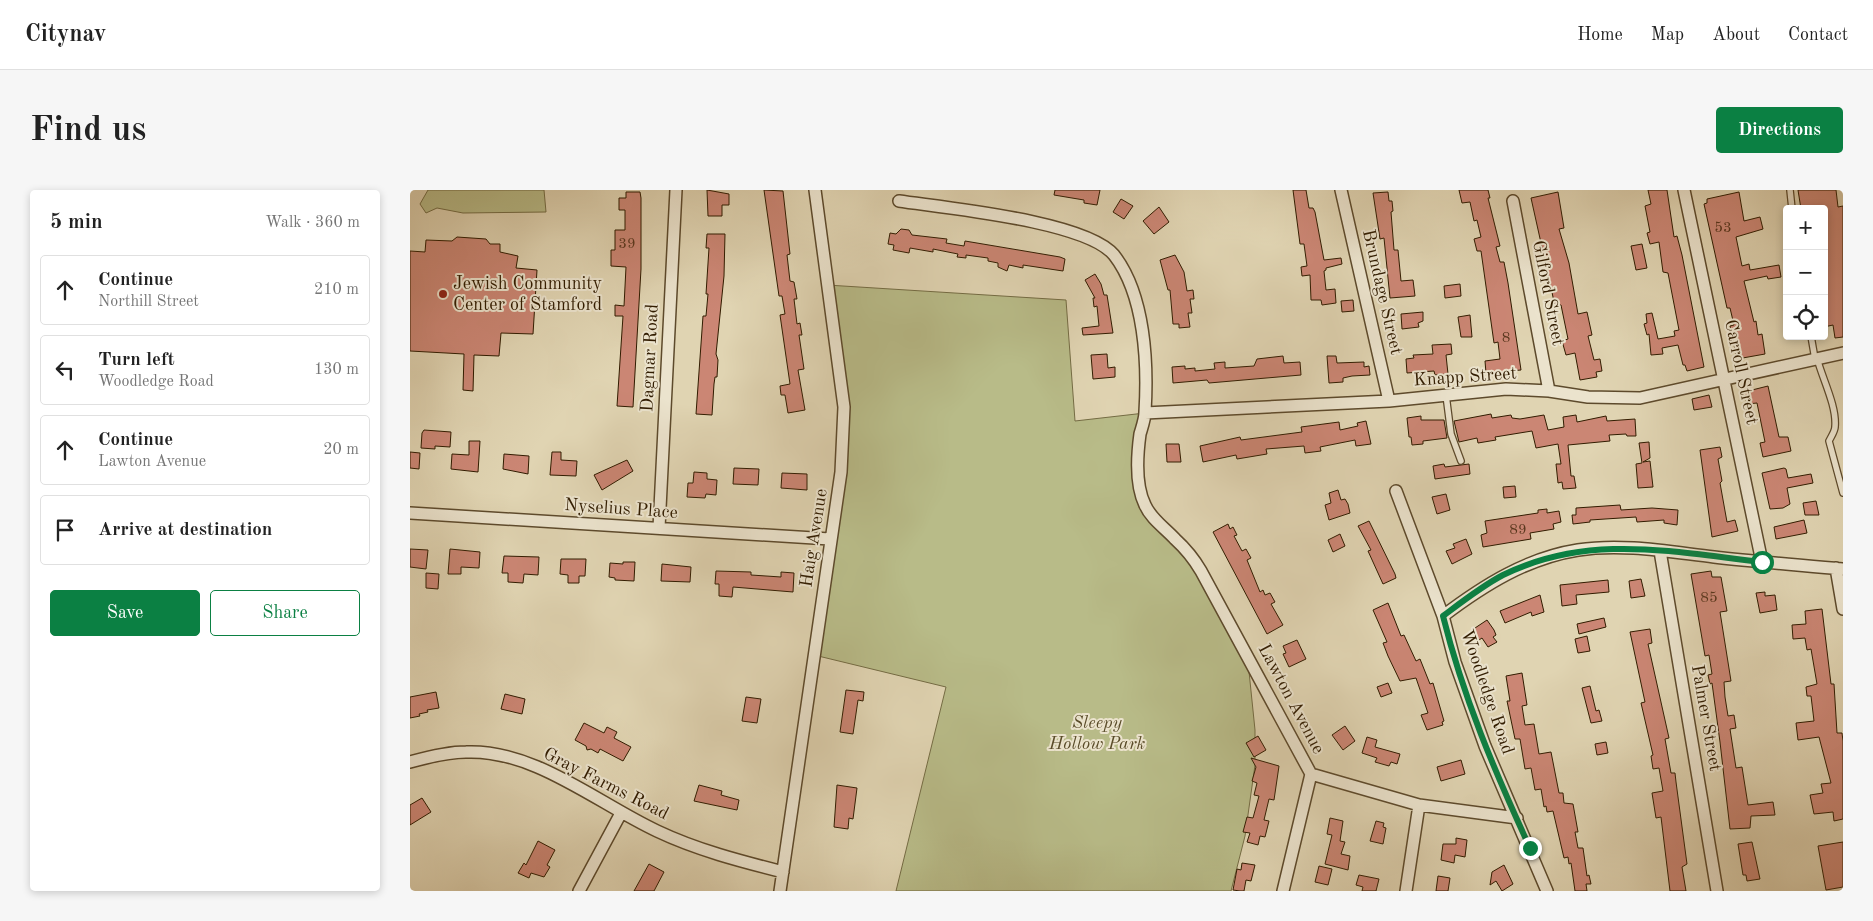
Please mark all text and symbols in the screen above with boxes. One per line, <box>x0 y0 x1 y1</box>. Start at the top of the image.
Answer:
text: Citynav <box>25 23 106 47</box>
text: Home <box>1577 26 1623 44</box>
text: Map <box>1651 26 1684 44</box>
text: About <box>1712 26 1760 44</box>
text: Contact <box>1788 26 1848 44</box>
button: Directions <box>1716 107 1843 153</box>
text: Find us <box>30 113 146 148</box>
map controls <box>1783 205 1828 340</box>
button: + <box>1783 205 1828 250</box>
text: 5 min <box>50 212 103 233</box>
text: Walk · 360 m <box>265 215 360 231</box>
house number: 53 <box>1714 221 1732 236</box>
street label: Brundage Street <box>1359 228 1405 356</box>
house number: 39 <box>618 237 636 252</box>
street label: Gilford Street <box>1529 239 1567 347</box>
button: − <box>1783 250 1828 295</box>
text: Continue <box>98 271 173 290</box>
place label: Jewish Community Center of Stamford <box>453 275 603 314</box>
icon: ahead <box>51 276 79 304</box>
text: 210 m <box>314 282 359 298</box>
marker: Jewish Community Center of Stamford <box>437 288 449 300</box>
text: Northill Street <box>98 294 199 310</box>
button: locate <box>1783 295 1828 340</box>
street label: Dagmar Road <box>638 303 662 413</box>
street label: Carroll Street <box>1721 318 1761 426</box>
house number: 8 <box>1502 331 1510 346</box>
text: Turn left <box>98 351 175 370</box>
icon: left <box>51 356 79 384</box>
text: 130 m <box>314 362 359 378</box>
street label: Knapp Street <box>1413 364 1517 390</box>
text: Woodledge Road <box>98 374 214 390</box>
text: Continue <box>98 431 173 450</box>
icon: ahead <box>51 436 79 464</box>
text: 20 m <box>323 442 359 458</box>
text: Lawton Avenue <box>98 454 206 470</box>
street label: Haig Avenue <box>797 487 831 589</box>
street label: Nyselius Place <box>564 496 678 522</box>
icon: arrive <box>51 516 79 544</box>
text: Arrive at destination <box>98 521 272 540</box>
house number: 89 <box>1509 523 1527 538</box>
route start <box>1751 551 1774 574</box>
button: Save <box>50 590 200 636</box>
button: Share <box>210 590 360 636</box>
house number: 85 <box>1700 591 1718 606</box>
street label: Woodledge Road <box>1457 627 1517 757</box>
street label: Lawton Avenue <box>1254 641 1328 757</box>
street label: Palmer Street <box>1688 663 1724 773</box>
park label: Sleepy Hollow Park <box>1048 714 1145 753</box>
street label: Gray Farms Road <box>540 745 672 823</box>
route end <box>1519 837 1542 860</box>

